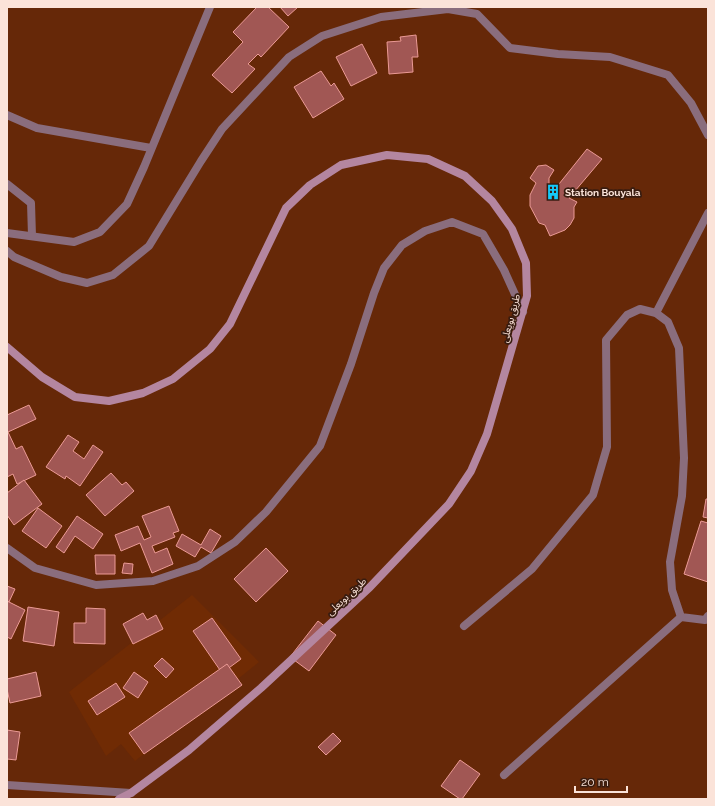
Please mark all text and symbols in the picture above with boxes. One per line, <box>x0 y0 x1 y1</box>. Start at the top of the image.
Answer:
building icon: Station Bouyala <box>544 183 562 201</box>
place label: Station Bouyala <box>565 187 641 198</box>
street label: طريق بويعلى <box>499 292 523 344</box>
street label: طريق بويعلى <box>324 575 369 618</box>
scale bar <box>575 768 627 794</box>
text: 20 m <box>581 775 609 789</box>

